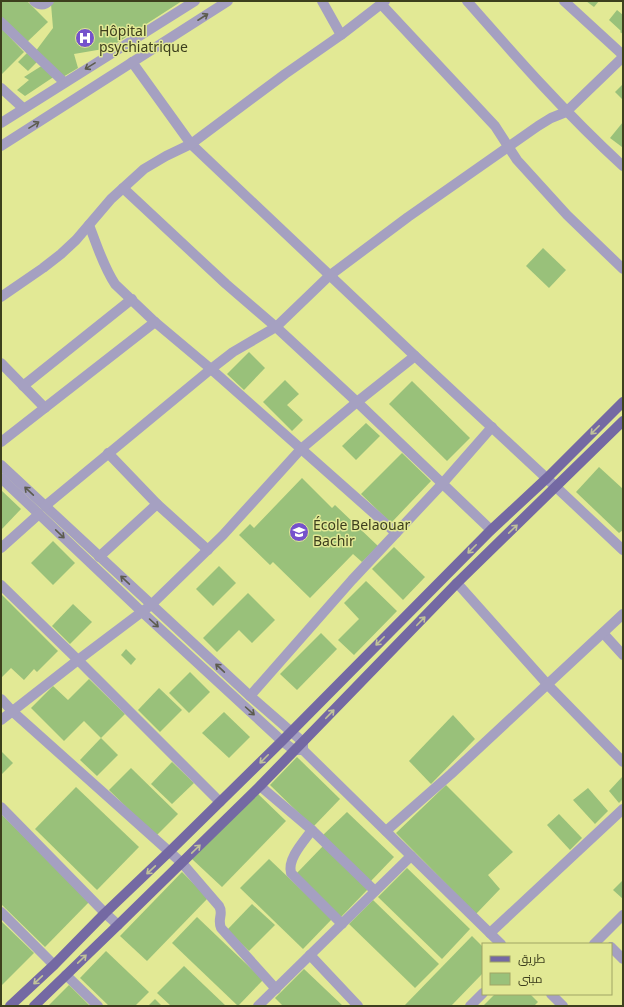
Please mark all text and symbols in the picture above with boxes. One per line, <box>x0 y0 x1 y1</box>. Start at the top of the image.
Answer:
one-way arrow <box>197 13 208 21</box>
place label: Hôpital psychiatrique <box>99 21 188 56</box>
hospital icon: Hôpital psychiatrique <box>74 27 96 49</box>
one-way arrow <box>85 62 96 70</box>
one-way arrow <box>28 120 40 128</box>
one-way arrow <box>590 425 600 435</box>
one-way arrow <box>25 487 35 496</box>
place label: École Belaouar Bachir <box>313 515 411 550</box>
school or university icon: École Belaouar Bachir <box>288 521 310 543</box>
one-way arrow <box>508 524 518 534</box>
one-way arrow <box>55 529 65 539</box>
one-way arrow <box>467 544 477 554</box>
one-way arrow <box>120 576 130 585</box>
one-way arrow <box>416 616 426 626</box>
one-way arrow <box>149 618 159 628</box>
one-way arrow <box>375 637 385 646</box>
one-way arrow <box>215 663 225 673</box>
one-way arrow <box>245 706 255 716</box>
one-way arrow <box>325 709 335 719</box>
one-way arrow <box>259 754 269 764</box>
one-way arrow <box>191 844 201 854</box>
one-way arrow <box>146 865 156 874</box>
legend <box>482 943 612 995</box>
text: طريق <box>518 950 546 967</box>
one-way arrow <box>77 955 87 964</box>
text: مبنى <box>518 970 543 987</box>
one-way arrow <box>33 975 43 985</box>

